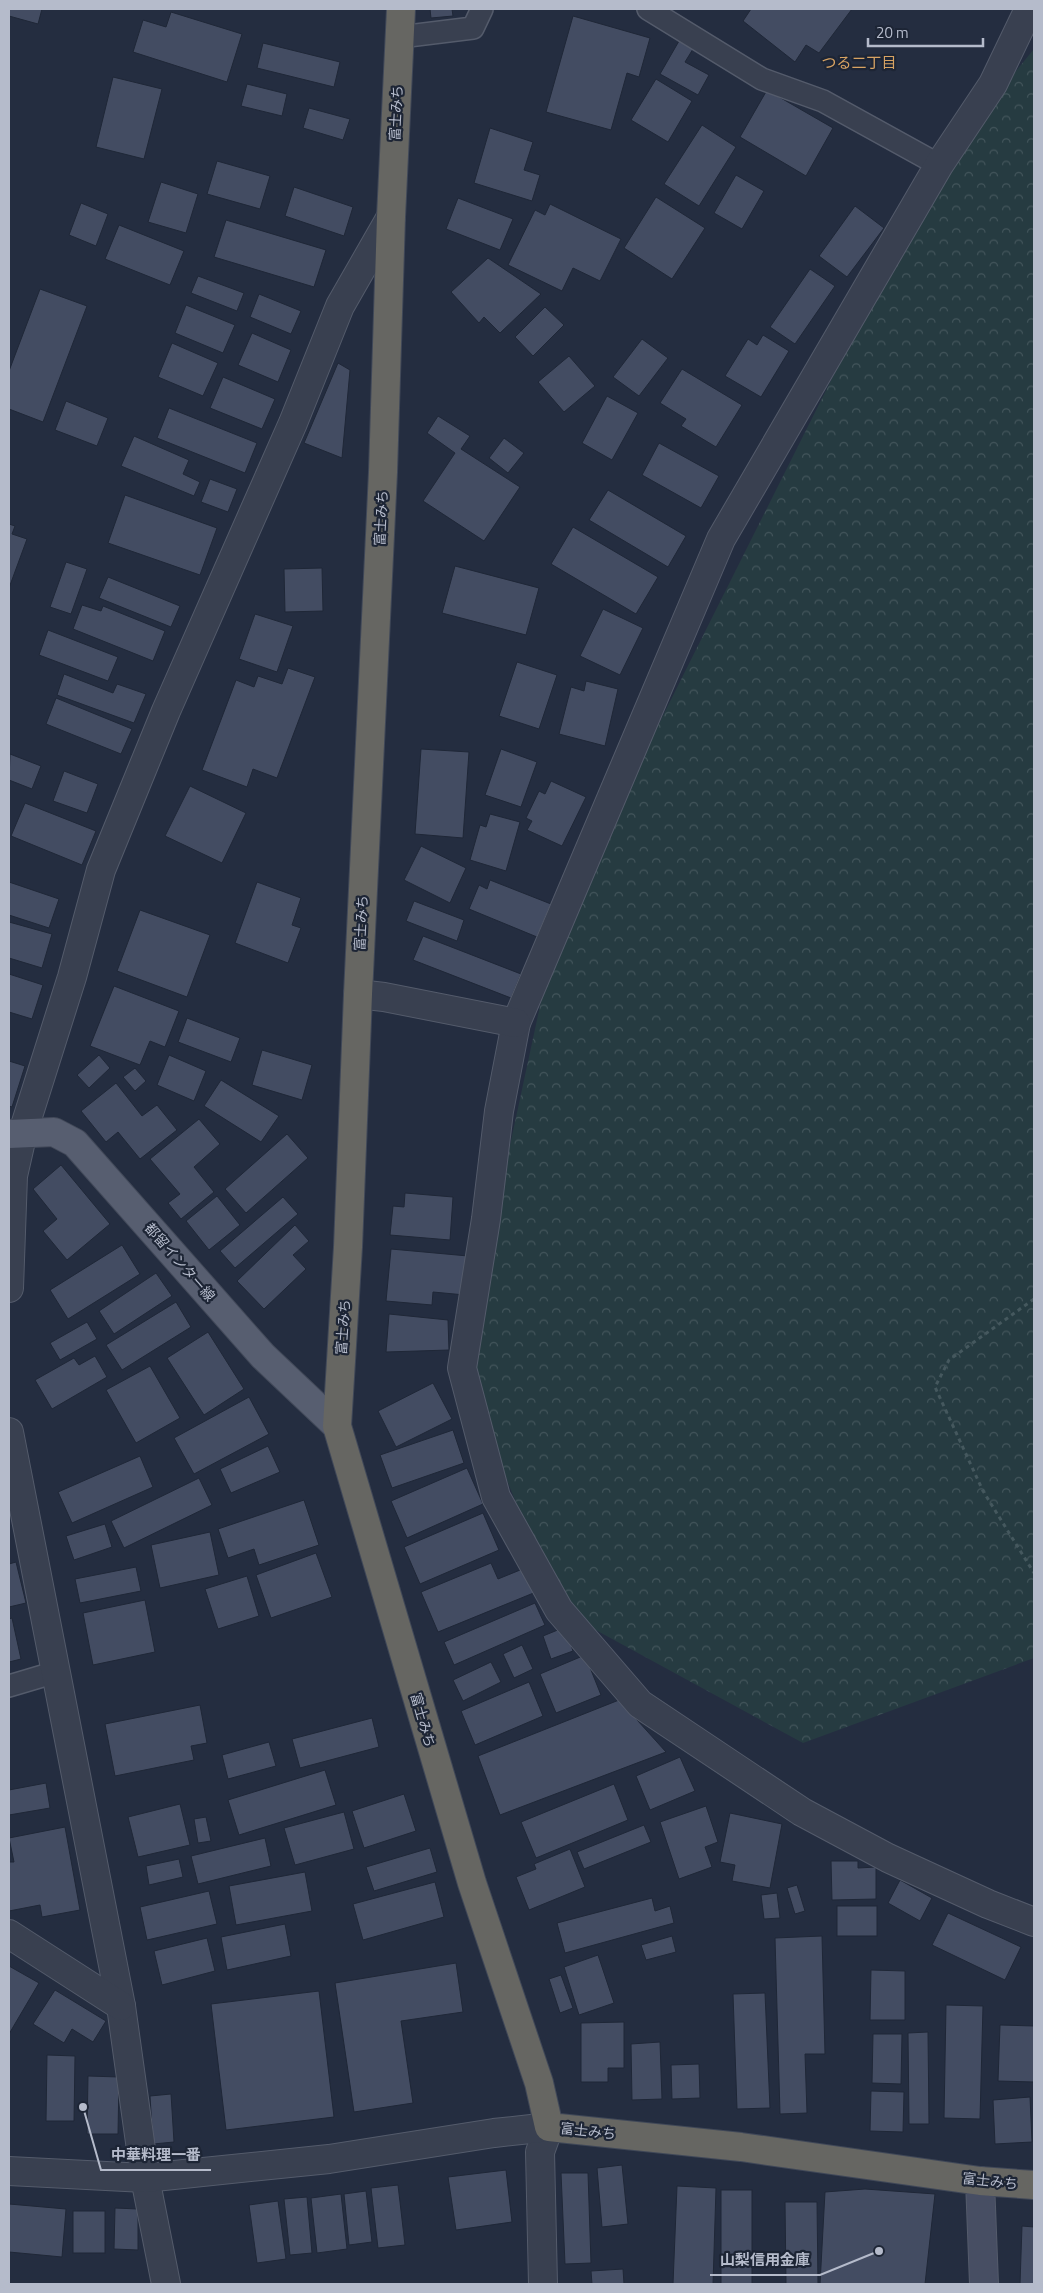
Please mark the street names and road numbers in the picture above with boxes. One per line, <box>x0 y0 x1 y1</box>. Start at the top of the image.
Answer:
street label: 富士みち <box>384 84 407 141</box>
street label: 富士みち <box>369 489 392 546</box>
street label: 富士みち <box>349 894 372 951</box>
street label: 都留インター線 <box>140 1218 220 1306</box>
street label: 富士みち <box>330 1298 355 1356</box>
street label: 富士みち <box>406 1690 441 1750</box>
street label: 富士みち <box>559 2117 617 2144</box>
street label: 富士みち <box>961 2167 1019 2194</box>

